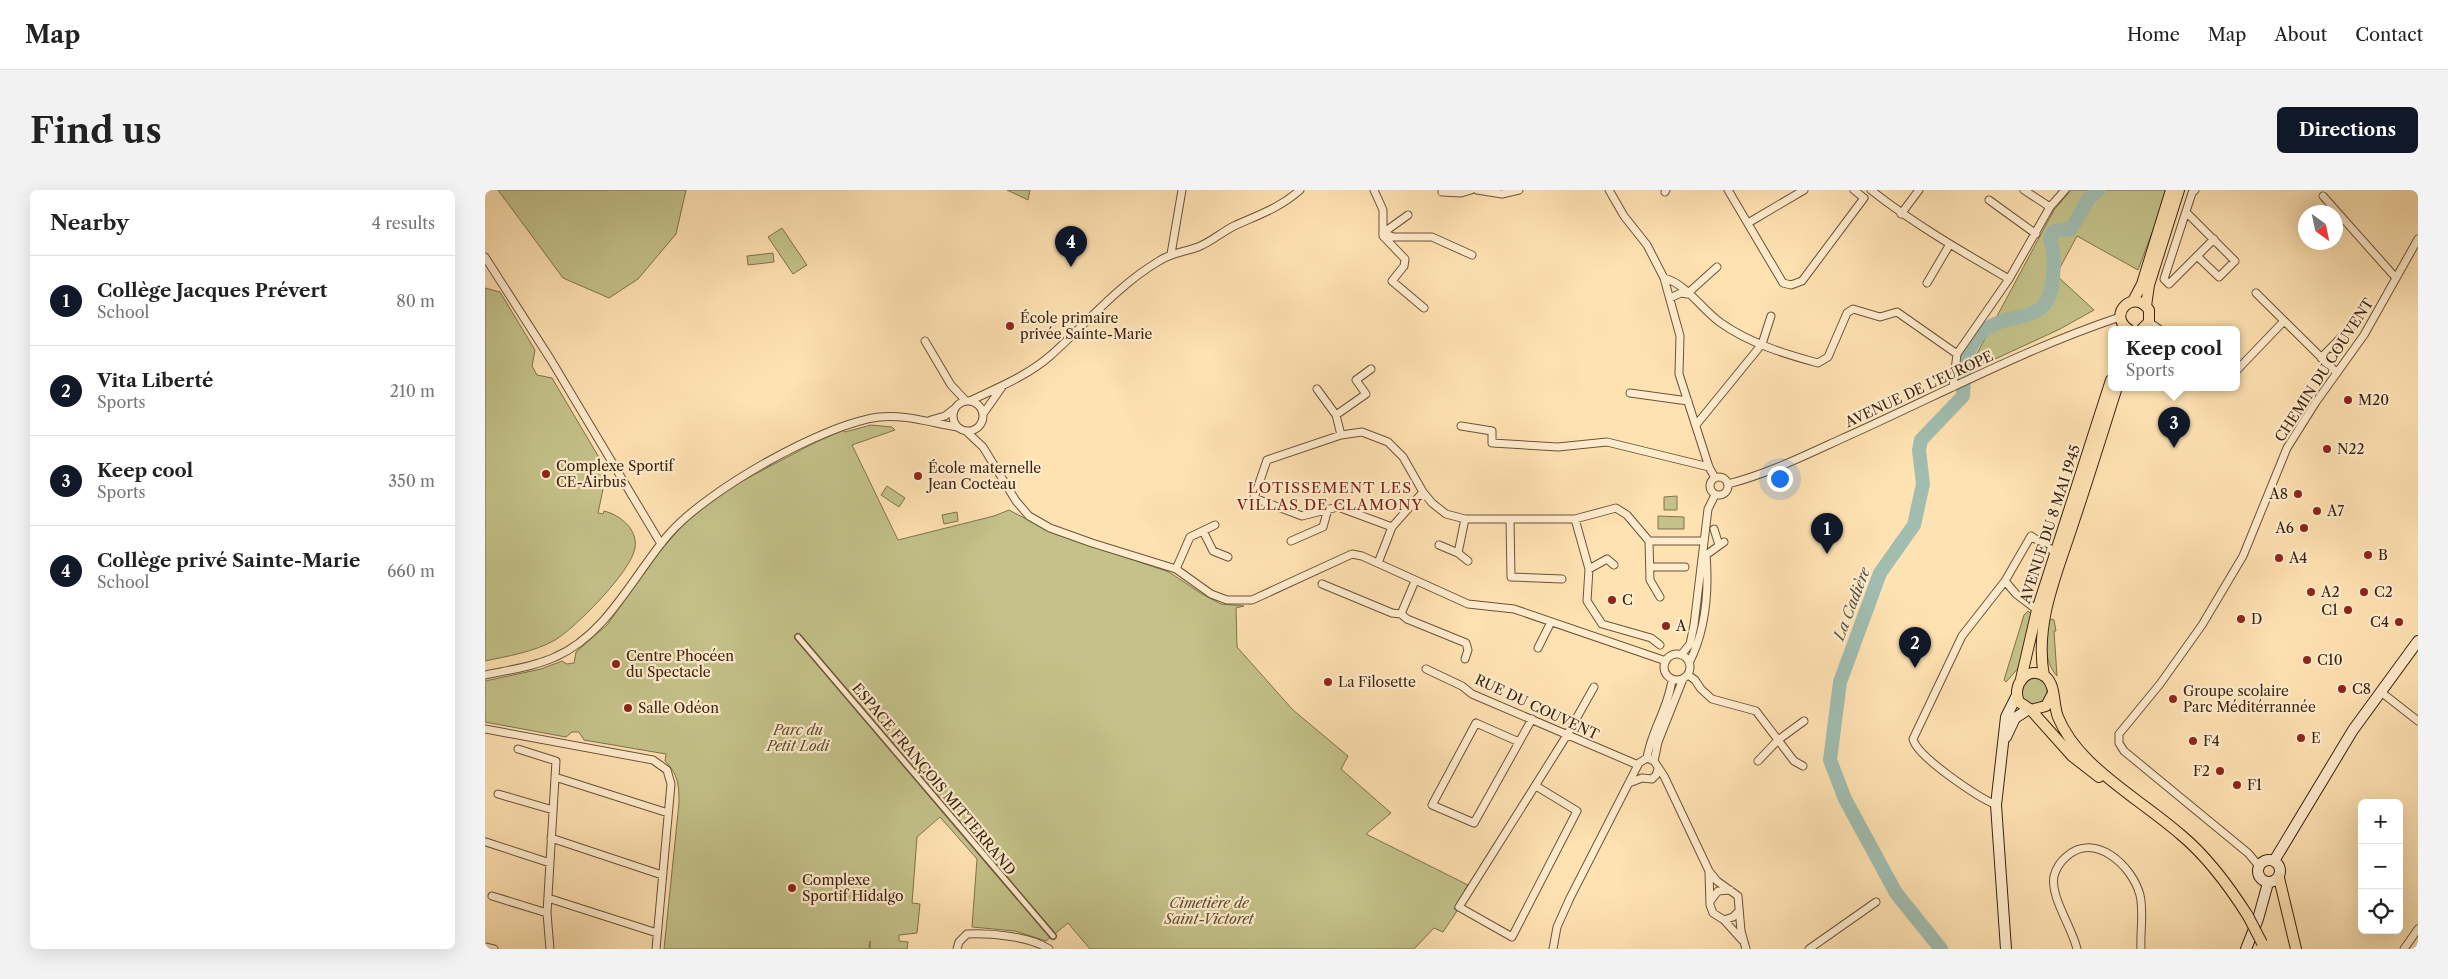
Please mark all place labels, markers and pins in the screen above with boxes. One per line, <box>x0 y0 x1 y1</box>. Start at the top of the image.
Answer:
pin: 4 <box>1055 226 1087 267</box>
place label: École primaire privée Sainte-Marie <box>1020 309 1153 343</box>
marker: École primaire privée Sainte-Marie <box>1004 320 1016 332</box>
place label: M20 <box>2358 391 2389 409</box>
marker: M20 <box>2342 394 2354 406</box>
pin: 3 <box>2158 407 2190 448</box>
place label: N22 <box>2337 440 2365 458</box>
marker: N22 <box>2321 443 2333 455</box>
place label: Complexe Sportif CE-Airbus <box>556 457 676 491</box>
place label: École maternelle Jean Cocteau <box>926 459 1041 493</box>
marker: Complexe Sportif CE-Airbus <box>540 468 552 480</box>
marker: École maternelle Jean Cocteau <box>912 470 924 482</box>
place label: A8 <box>2268 485 2288 503</box>
marker: A8 <box>2292 488 2304 500</box>
place label: A7 <box>2326 502 2344 520</box>
marker: A7 <box>2311 505 2323 517</box>
pin: 1 <box>1811 513 1843 554</box>
place label: A6 <box>2274 519 2294 537</box>
marker: A6 <box>2298 522 2310 534</box>
place label: B <box>2378 546 2388 564</box>
place label: A4 <box>2288 549 2307 567</box>
marker: B <box>2362 549 2374 561</box>
marker: A4 <box>2273 552 2285 564</box>
place label: A2 <box>2320 583 2340 601</box>
place label: C2 <box>2374 583 2393 601</box>
marker: A2 <box>2305 586 2317 598</box>
marker: C2 <box>2358 586 2370 598</box>
place label: C <box>1622 591 1633 609</box>
marker: C <box>1606 594 1618 606</box>
place label: C1 <box>2321 601 2338 619</box>
marker: C1 <box>2342 604 2354 616</box>
place label: D <box>2251 610 2262 628</box>
marker: D <box>2235 613 2247 625</box>
place label: C4 <box>2370 613 2389 631</box>
marker: C4 <box>2393 616 2405 628</box>
place label: A <box>1675 617 1687 635</box>
marker: A <box>1660 620 1672 632</box>
pin: 2 <box>1899 627 1931 668</box>
place label: Centre Phocéen du Spectacle <box>626 647 734 681</box>
place label: C10 <box>2317 651 2343 669</box>
marker: C10 <box>2301 654 2313 666</box>
marker: Centre Phocéen du Spectacle <box>610 658 622 670</box>
place label: La Filosette <box>1338 673 1416 691</box>
marker: La Filosette <box>1322 676 1334 688</box>
place label: C8 <box>2352 680 2371 698</box>
place label: Groupe scolaire Parc Méditérrannée <box>2183 682 2316 716</box>
marker: C8 <box>2336 683 2348 695</box>
marker: Groupe scolaire Parc Méditérrannée <box>2167 693 2179 705</box>
place label: Salle Odéon <box>638 699 719 717</box>
marker: Salle Odéon <box>622 702 634 714</box>
place label: E <box>2311 729 2321 747</box>
place label: F4 <box>2203 732 2220 750</box>
marker: E <box>2295 732 2307 744</box>
marker: F4 <box>2187 735 2199 747</box>
place label: F2 <box>2193 762 2210 780</box>
marker: F2 <box>2214 765 2226 777</box>
place label: F1 <box>2247 776 2262 794</box>
marker: F1 <box>2231 779 2243 791</box>
place label: Complexe Sportif Hidalgo <box>802 871 904 905</box>
marker: Complexe Sportif Hidalgo <box>786 882 798 894</box>

